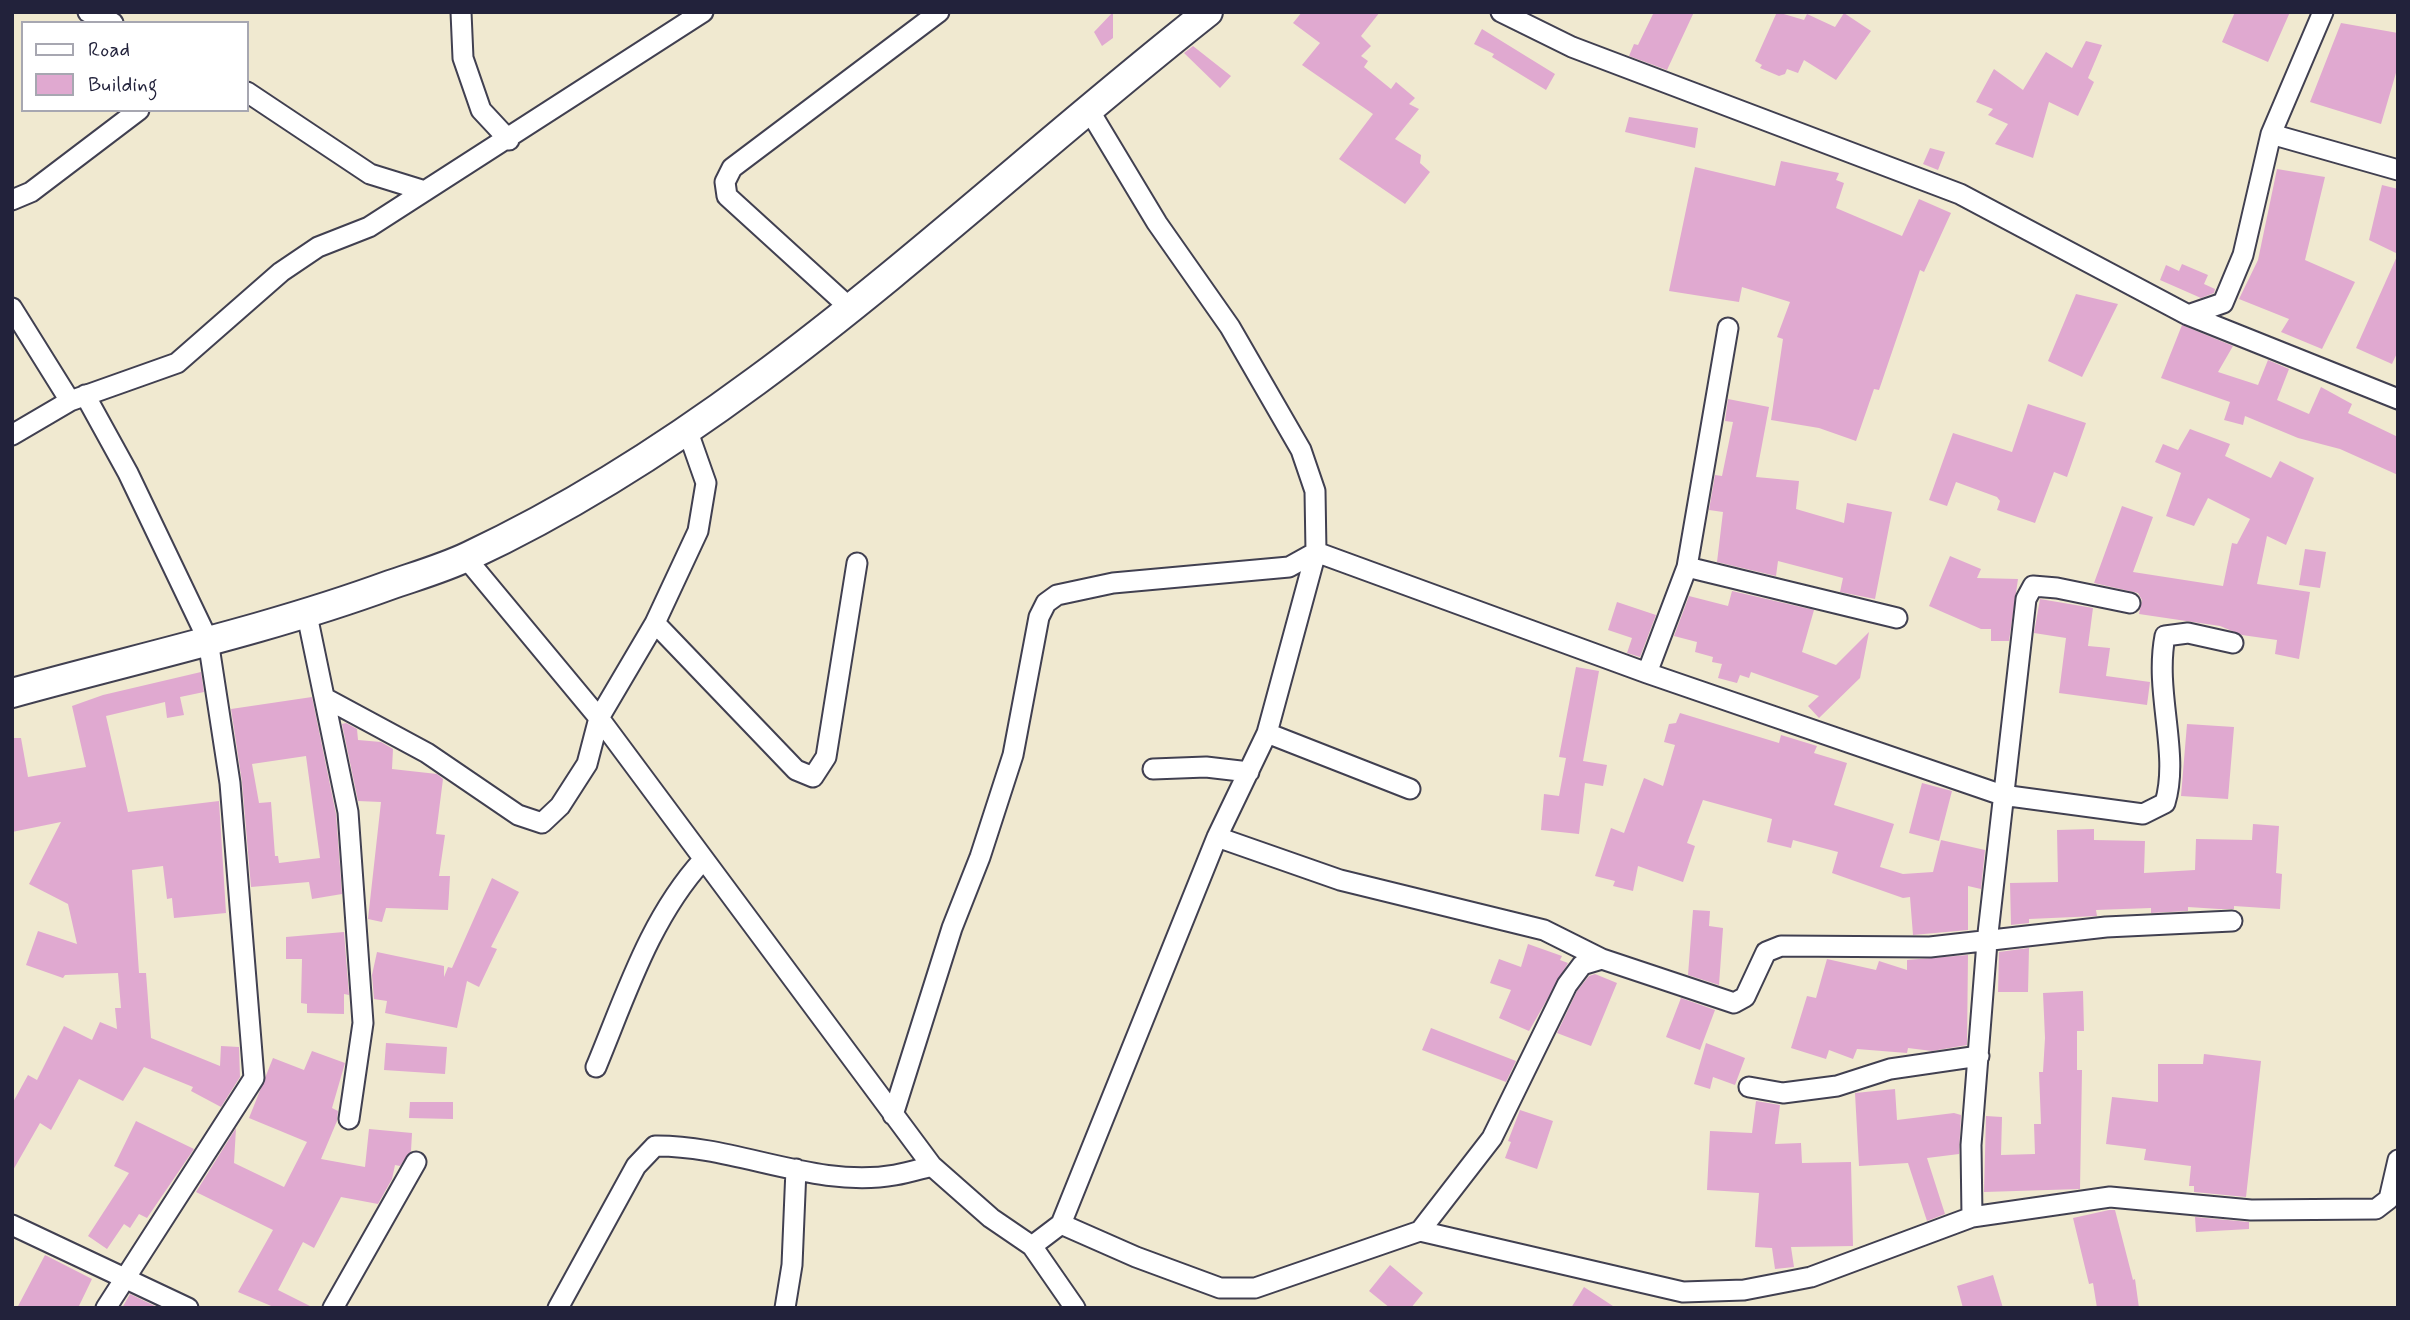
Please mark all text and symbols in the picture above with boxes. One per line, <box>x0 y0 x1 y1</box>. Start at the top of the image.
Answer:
legend <box>21 21 248 112</box>
text: Road <box>88 36 130 64</box>
text: Building <box>88 71 158 99</box>

